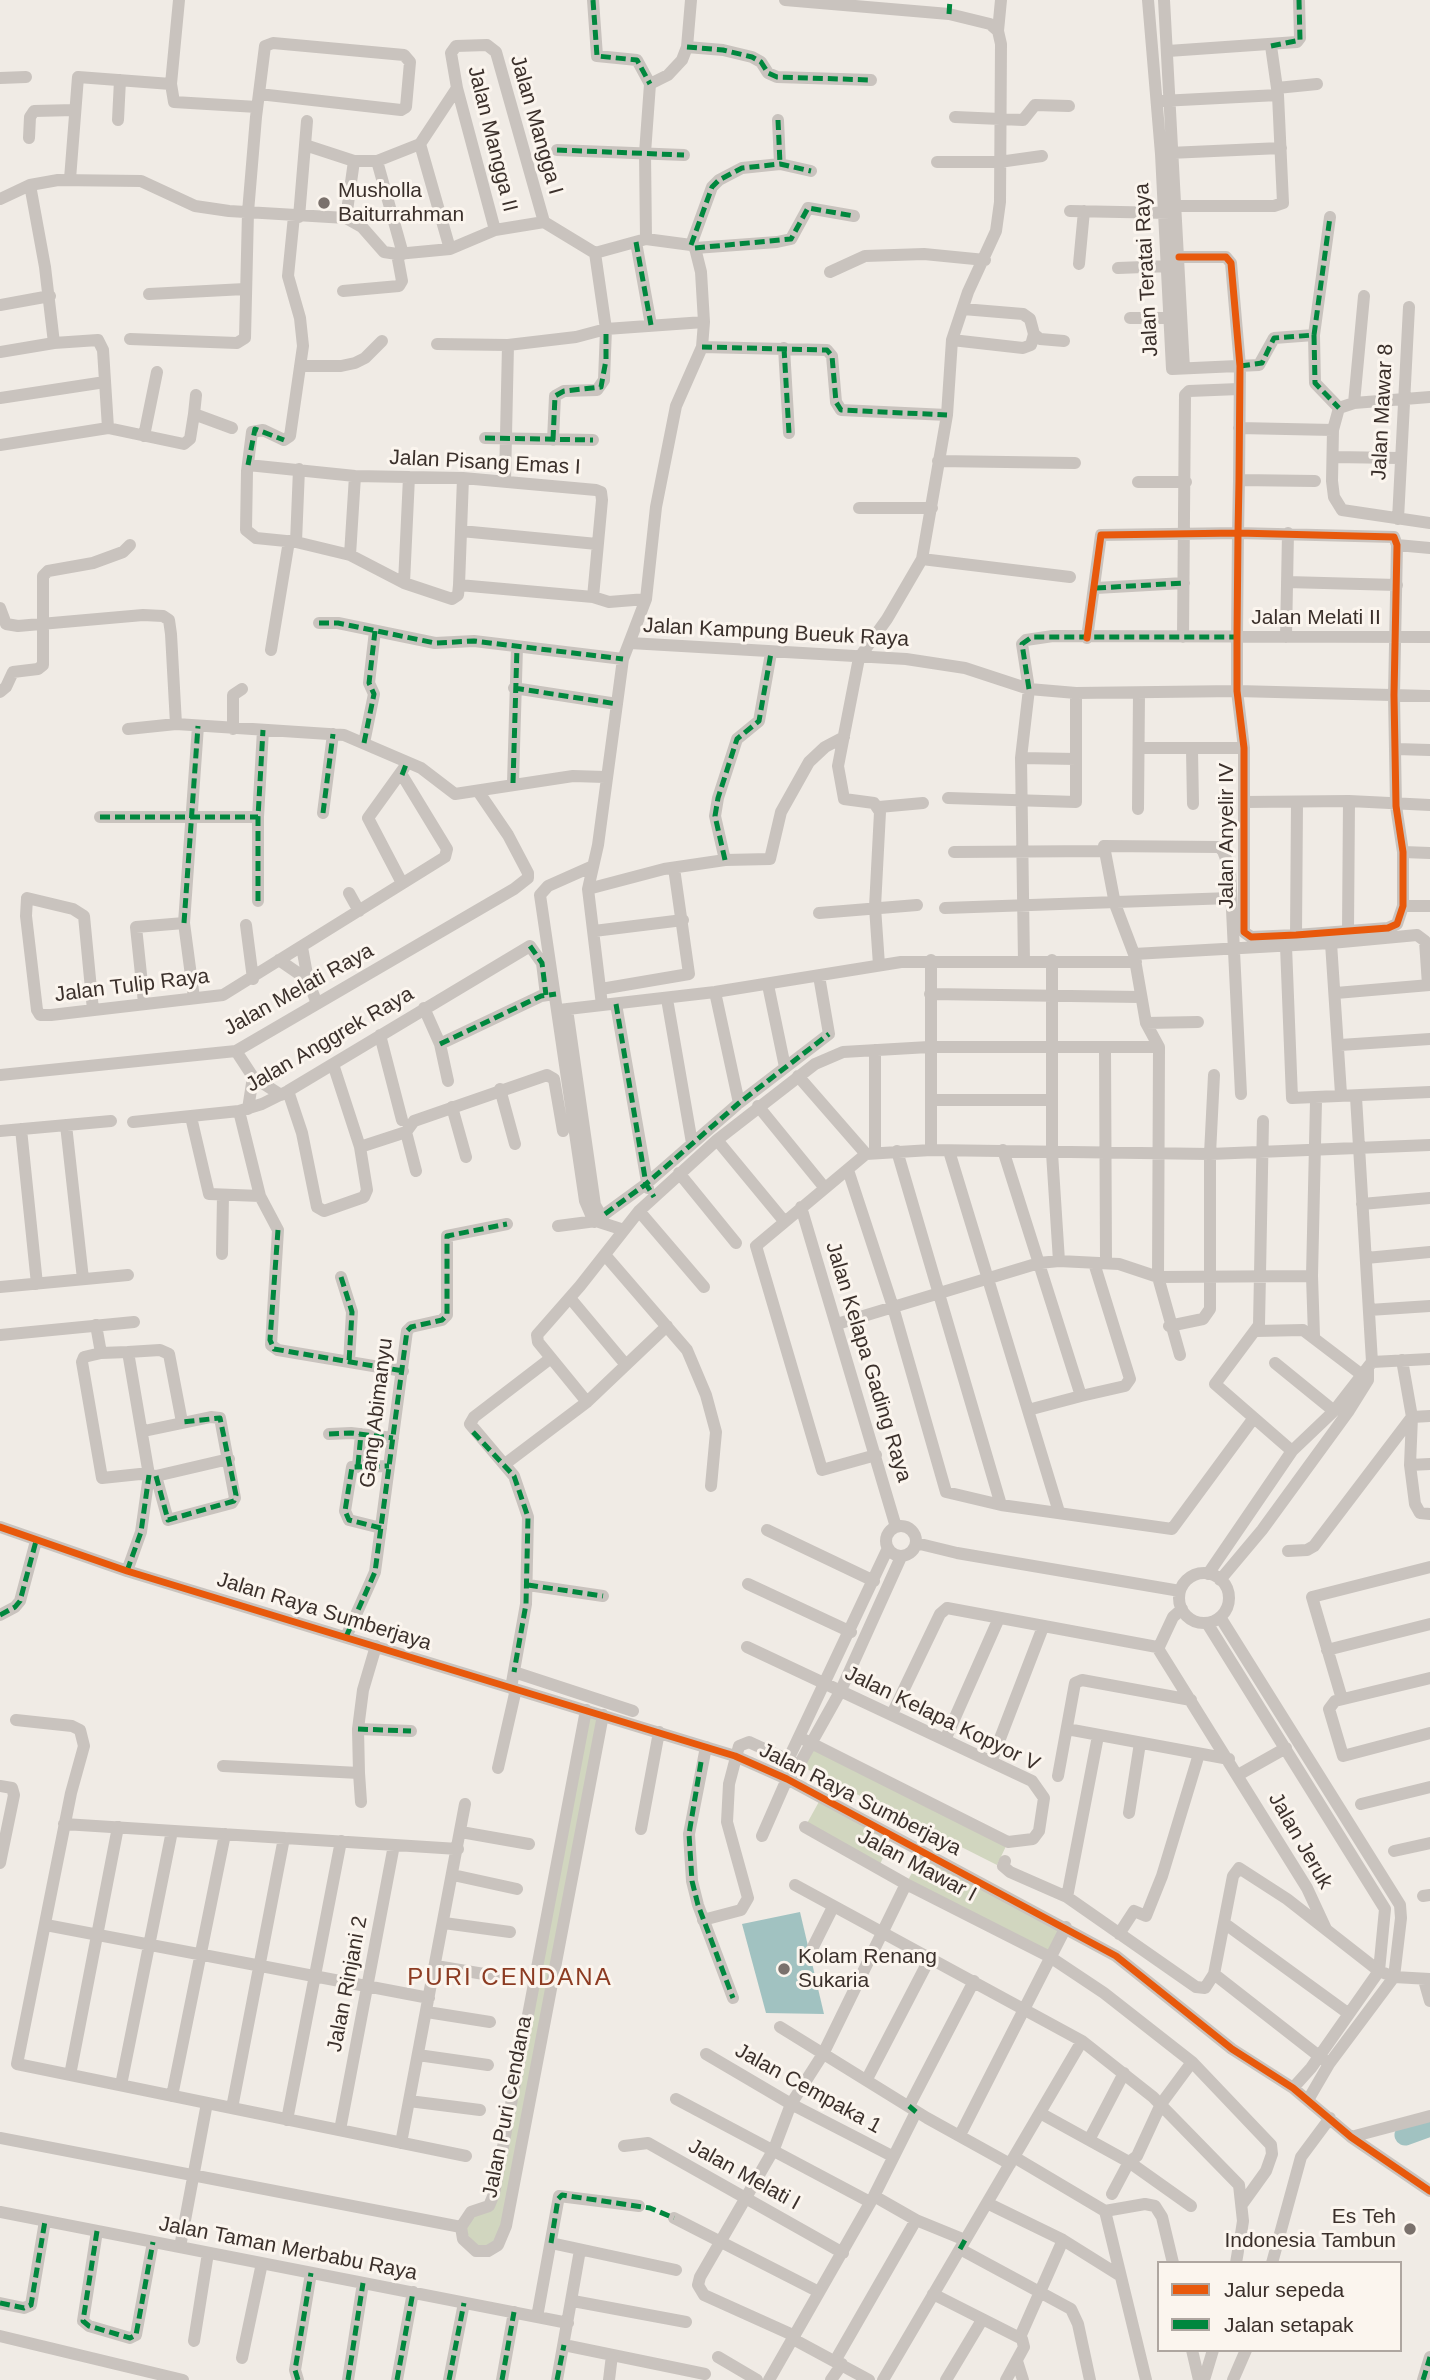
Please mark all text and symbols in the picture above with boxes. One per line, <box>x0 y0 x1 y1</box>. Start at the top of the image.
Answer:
street label: Jalan Mangga I <box>504 53 568 197</box>
street label: Jalan Mangga II <box>462 63 522 215</box>
place label: Musholla Baiturrahman <box>338 178 464 228</box>
street label: Jalan Teratai Raya <box>1130 182 1164 358</box>
marker: Musholla Baiturrahman <box>316 195 332 211</box>
street label: Jalan Mawar 8 <box>1367 343 1399 481</box>
street label: Jalan Pisang Emas I <box>389 445 581 481</box>
street label: Jalan Melati II <box>1251 605 1381 631</box>
street label: Jalan Kampung Bueuk Raya <box>642 613 910 653</box>
street label: Jalan Anyelir IV <box>1214 763 1240 909</box>
street label: Jalan Melati Raya <box>220 939 378 1041</box>
street label: Jalan Tulip Raya <box>53 964 211 1008</box>
street label: Jalan Anggrek Raya <box>242 982 418 1098</box>
street label: Jalan Kelapa Gading Raya <box>819 1239 917 1485</box>
street label: Gang Abimanyu <box>355 1337 399 1489</box>
street label: Jalan Raya Sumberjaya <box>214 1567 434 1657</box>
street label: Jalan Kelapa Kopyor V <box>840 1661 1044 1777</box>
street label: Jalan Raya Sumberjaya <box>755 1738 965 1862</box>
street label: Jalan Jeruk <box>1262 1788 1338 1894</box>
street label: Jalan Mawar I <box>853 1824 981 1908</box>
street label: Jalan Rinjani 2 <box>322 1914 374 2054</box>
place label: Kolam Renang Sukaria <box>798 1944 937 1994</box>
marker: Kolam Renang Sukaria <box>776 1961 792 1977</box>
district label: PURI CENDANA <box>409 1964 611 1992</box>
street label: Jalan Puri Cendana <box>478 2014 538 2200</box>
street label: Jalan Cempaka 1 <box>730 2038 886 2140</box>
street label: Jalan Melati I <box>684 2134 804 2216</box>
place label: Es Teh Indonesia Tambun <box>1224 2204 1396 2254</box>
street label: Jalan Taman Merbabu Raya <box>157 2212 419 2286</box>
marker: Es Teh Indonesia Tambun <box>1402 2221 1418 2237</box>
legend <box>1157 2261 1402 2352</box>
text: Jalur sepeda <box>1224 2278 1344 2301</box>
text: Jalan setapak <box>1224 2313 1354 2336</box>

